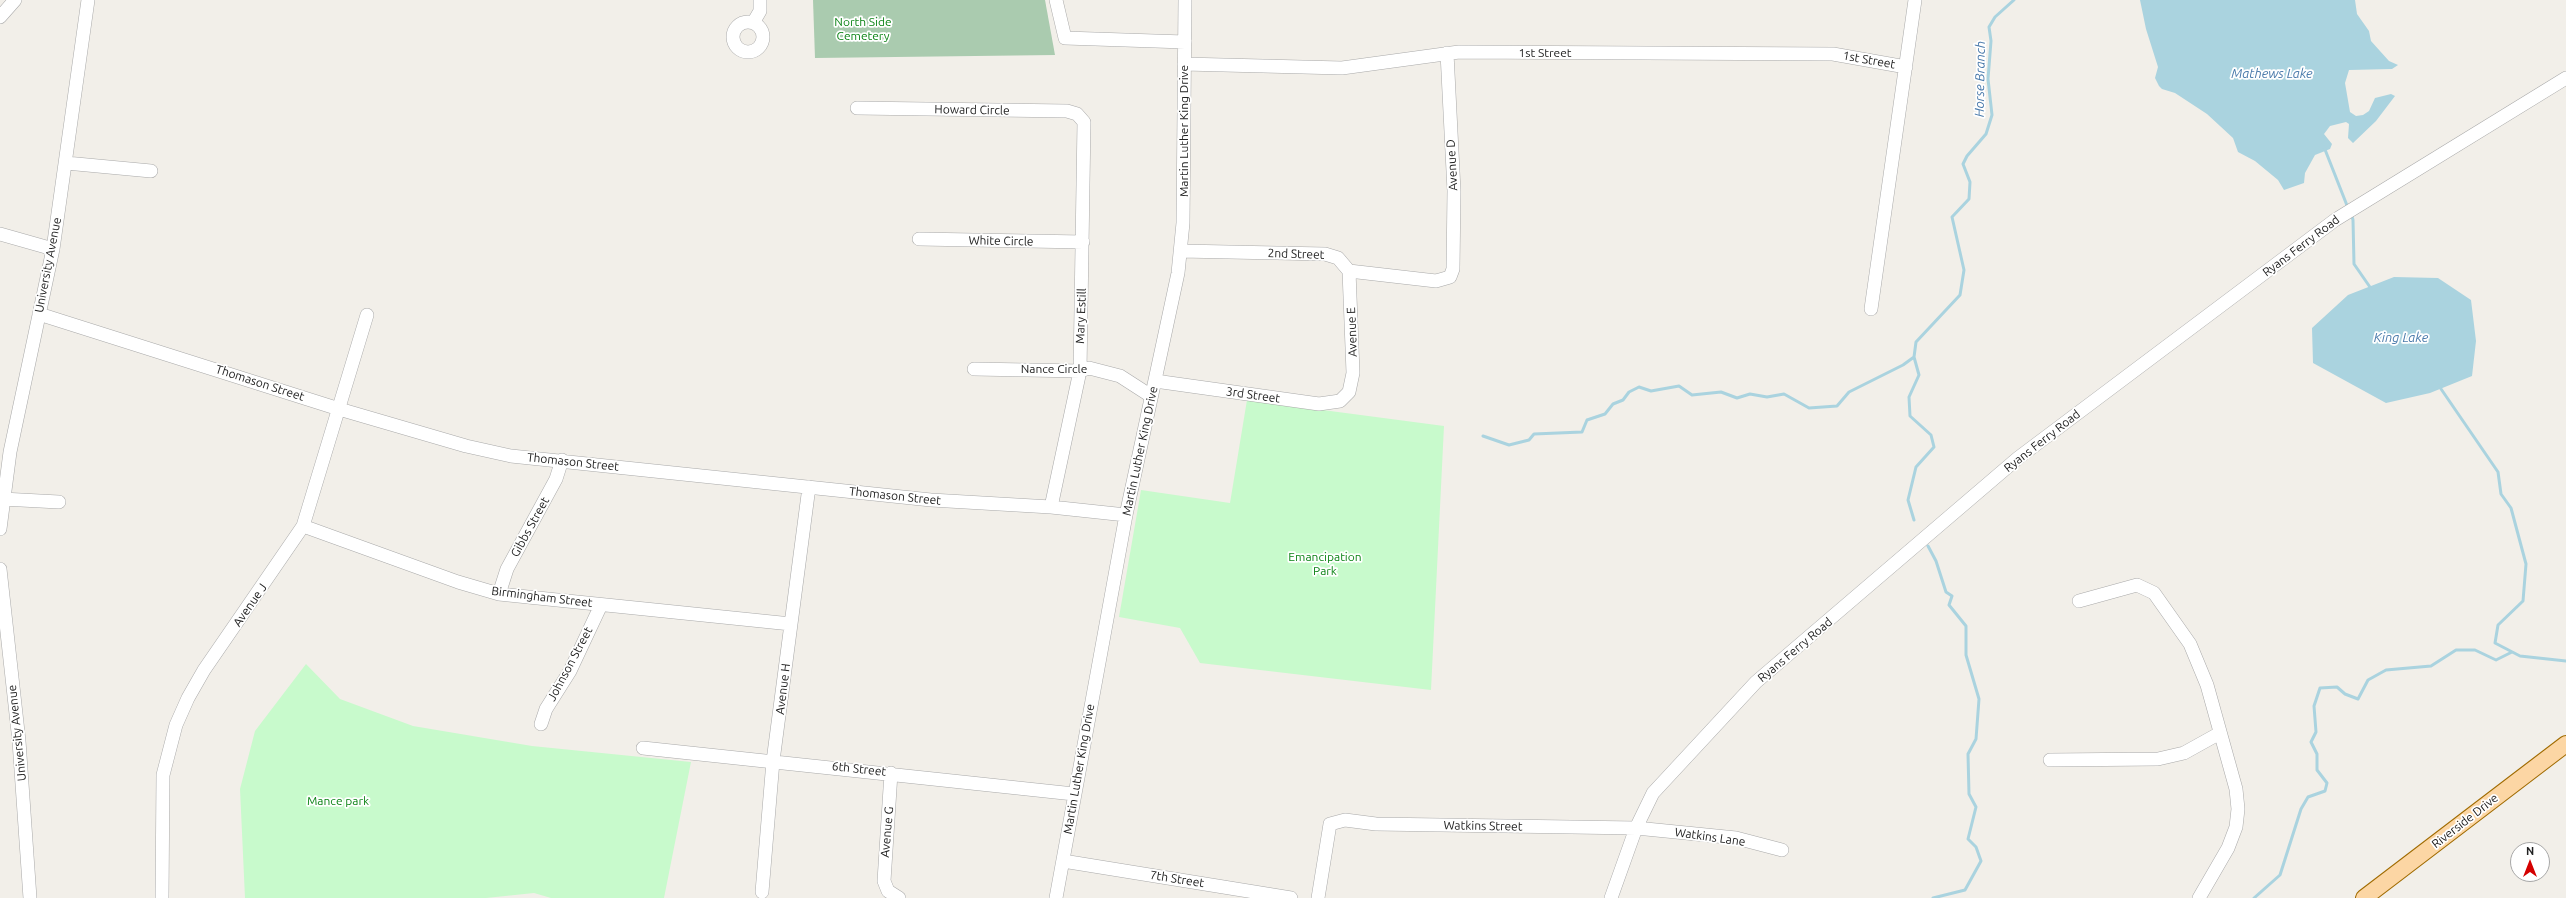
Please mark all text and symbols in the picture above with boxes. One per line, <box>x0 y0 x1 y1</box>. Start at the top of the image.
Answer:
park label: North Side Cemetery <box>834 15 892 43</box>
water label: Horse Branch <box>1972 41 1988 117</box>
street label: 1st Street <box>1519 46 1571 60</box>
street label: 1st Street <box>1842 48 1896 72</box>
street label: Martin Luther King Drive <box>1177 65 1191 197</box>
water label: Mathews Lake <box>2231 66 2313 82</box>
street label: Howard Circle <box>934 102 1010 118</box>
street label: Avenue D <box>1443 139 1461 191</box>
street label: Ryans Ferry Road <box>2260 212 2342 280</box>
street label: University Avenue <box>32 216 64 314</box>
street label: White Circle <box>968 233 1034 249</box>
street label: 2nd Street <box>1267 246 1325 262</box>
street label: Mary Estill <box>1073 288 1089 344</box>
street label: Avenue E <box>1344 307 1360 357</box>
water label: King Lake <box>2374 330 2428 346</box>
street label: Thomason Street <box>214 362 306 404</box>
street label: Nance Circle <box>1021 362 1087 376</box>
street label: 3rd Street <box>1225 384 1281 406</box>
street label: Martin Luther King Drive <box>1119 385 1161 517</box>
street label: Ryans Ferry Road <box>2001 407 2083 475</box>
street label: Thomason Street <box>526 450 620 474</box>
street label: Thomason Street <box>848 484 942 508</box>
street label: Gibbs Street <box>508 494 552 560</box>
park label: Emancipation Park <box>1288 550 1362 578</box>
street label: Avenue J <box>230 581 270 629</box>
street label: Birmingham Street <box>491 584 593 610</box>
street label: Ryans Ferry Road <box>1755 615 1835 685</box>
street label: Johnson Street <box>544 624 596 704</box>
street label: Avenue H <box>773 663 793 715</box>
street label: University Avenue <box>5 684 29 782</box>
street label: Martin Luther King Drive <box>1060 703 1098 835</box>
street label: 6th Street <box>831 759 887 779</box>
street label: Riverside Drive <box>2429 791 2501 851</box>
park label: Mance park <box>307 794 369 808</box>
street label: Avenue G <box>878 806 896 858</box>
street label: Watkins Street <box>1443 818 1523 834</box>
street label: Watkins Lane <box>1674 825 1746 849</box>
north arrow <box>2510 842 2550 882</box>
text: N <box>2526 845 2534 857</box>
street label: 7th Street <box>1149 868 1205 890</box>

